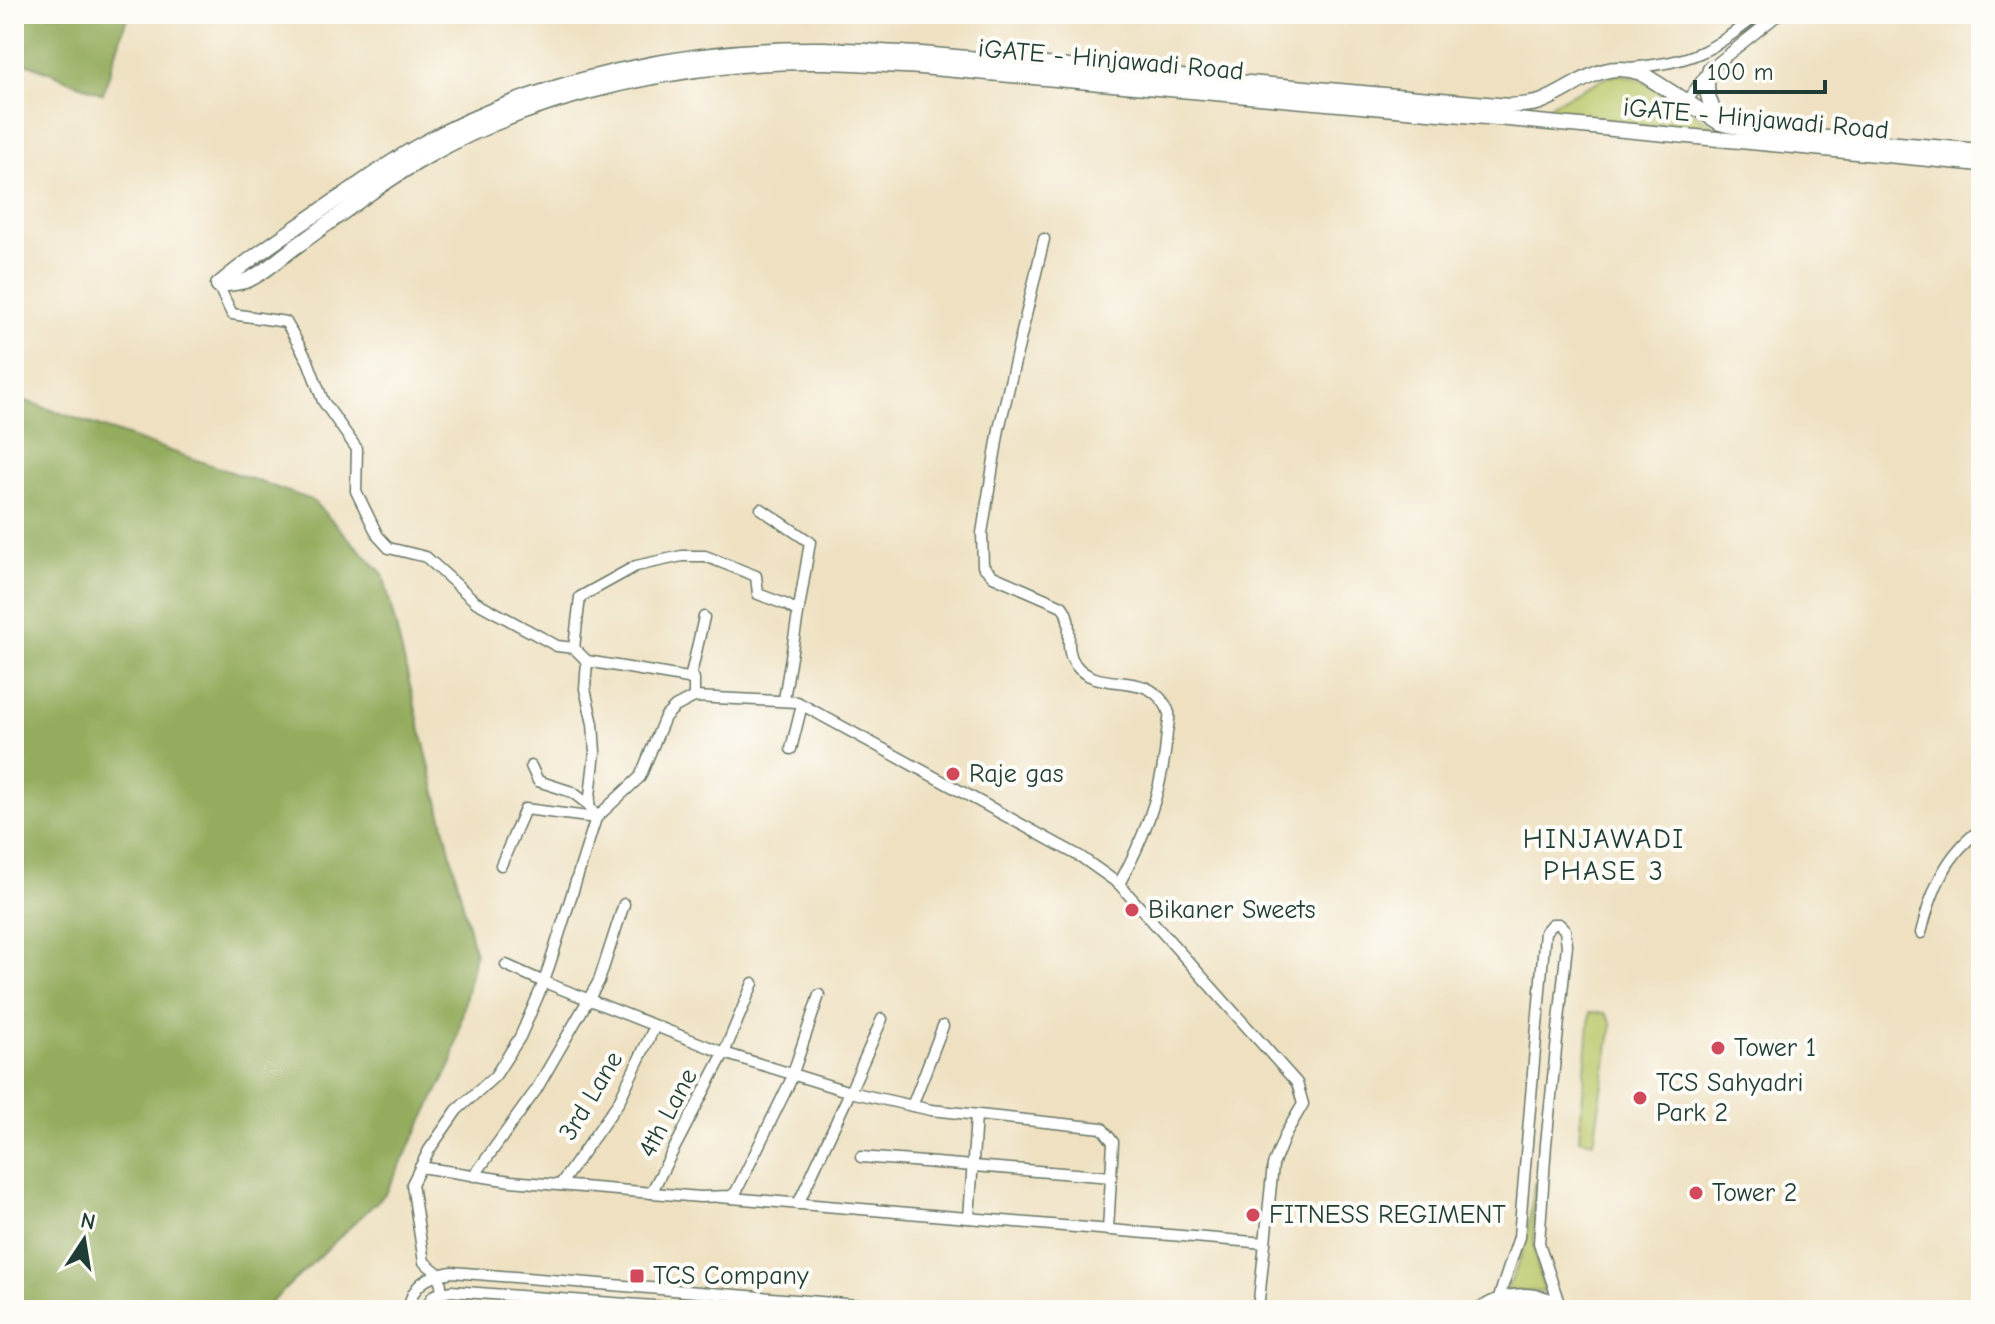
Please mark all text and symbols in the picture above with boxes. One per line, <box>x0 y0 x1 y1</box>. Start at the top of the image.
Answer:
street label: iGATE - Hinjawadi Road <box>977 33 1245 87</box>
scale bar <box>1695 44 1825 94</box>
text: 100 m <box>1707 58 1774 86</box>
street label: iGATE - Hinjawadi Road <box>1622 92 1890 146</box>
place label: Raje gas <box>969 759 1063 789</box>
marker: Raje gas <box>944 765 962 783</box>
district label: HINJAWADI PHASE 3 <box>1523 823 1685 887</box>
place label: Bikaner Sweets <box>1148 895 1316 925</box>
marker: Bikaner Sweets <box>1123 901 1141 919</box>
place label: Tower 1 <box>1734 1033 1816 1063</box>
marker: Tower 1 <box>1709 1039 1727 1057</box>
street label: 3rd Lane <box>553 1046 629 1146</box>
street label: 4th Lane <box>632 1064 704 1162</box>
place label: TCS Sahyadri Park 2 <box>1656 1068 1803 1128</box>
marker: TCS Sahyadri Park 2 <box>1631 1089 1649 1107</box>
place label: Tower 2 <box>1712 1178 1797 1208</box>
marker: Tower 2 <box>1687 1184 1705 1202</box>
north arrow <box>44 1200 124 1280</box>
place label: FITNESS REGIMENT <box>1269 1200 1506 1230</box>
marker: FITNESS REGIMENT <box>1244 1206 1262 1224</box>
text: N <box>78 1207 98 1236</box>
place label: TCS Company <box>653 1261 809 1291</box>
marker: TCS Company <box>628 1267 646 1285</box>

